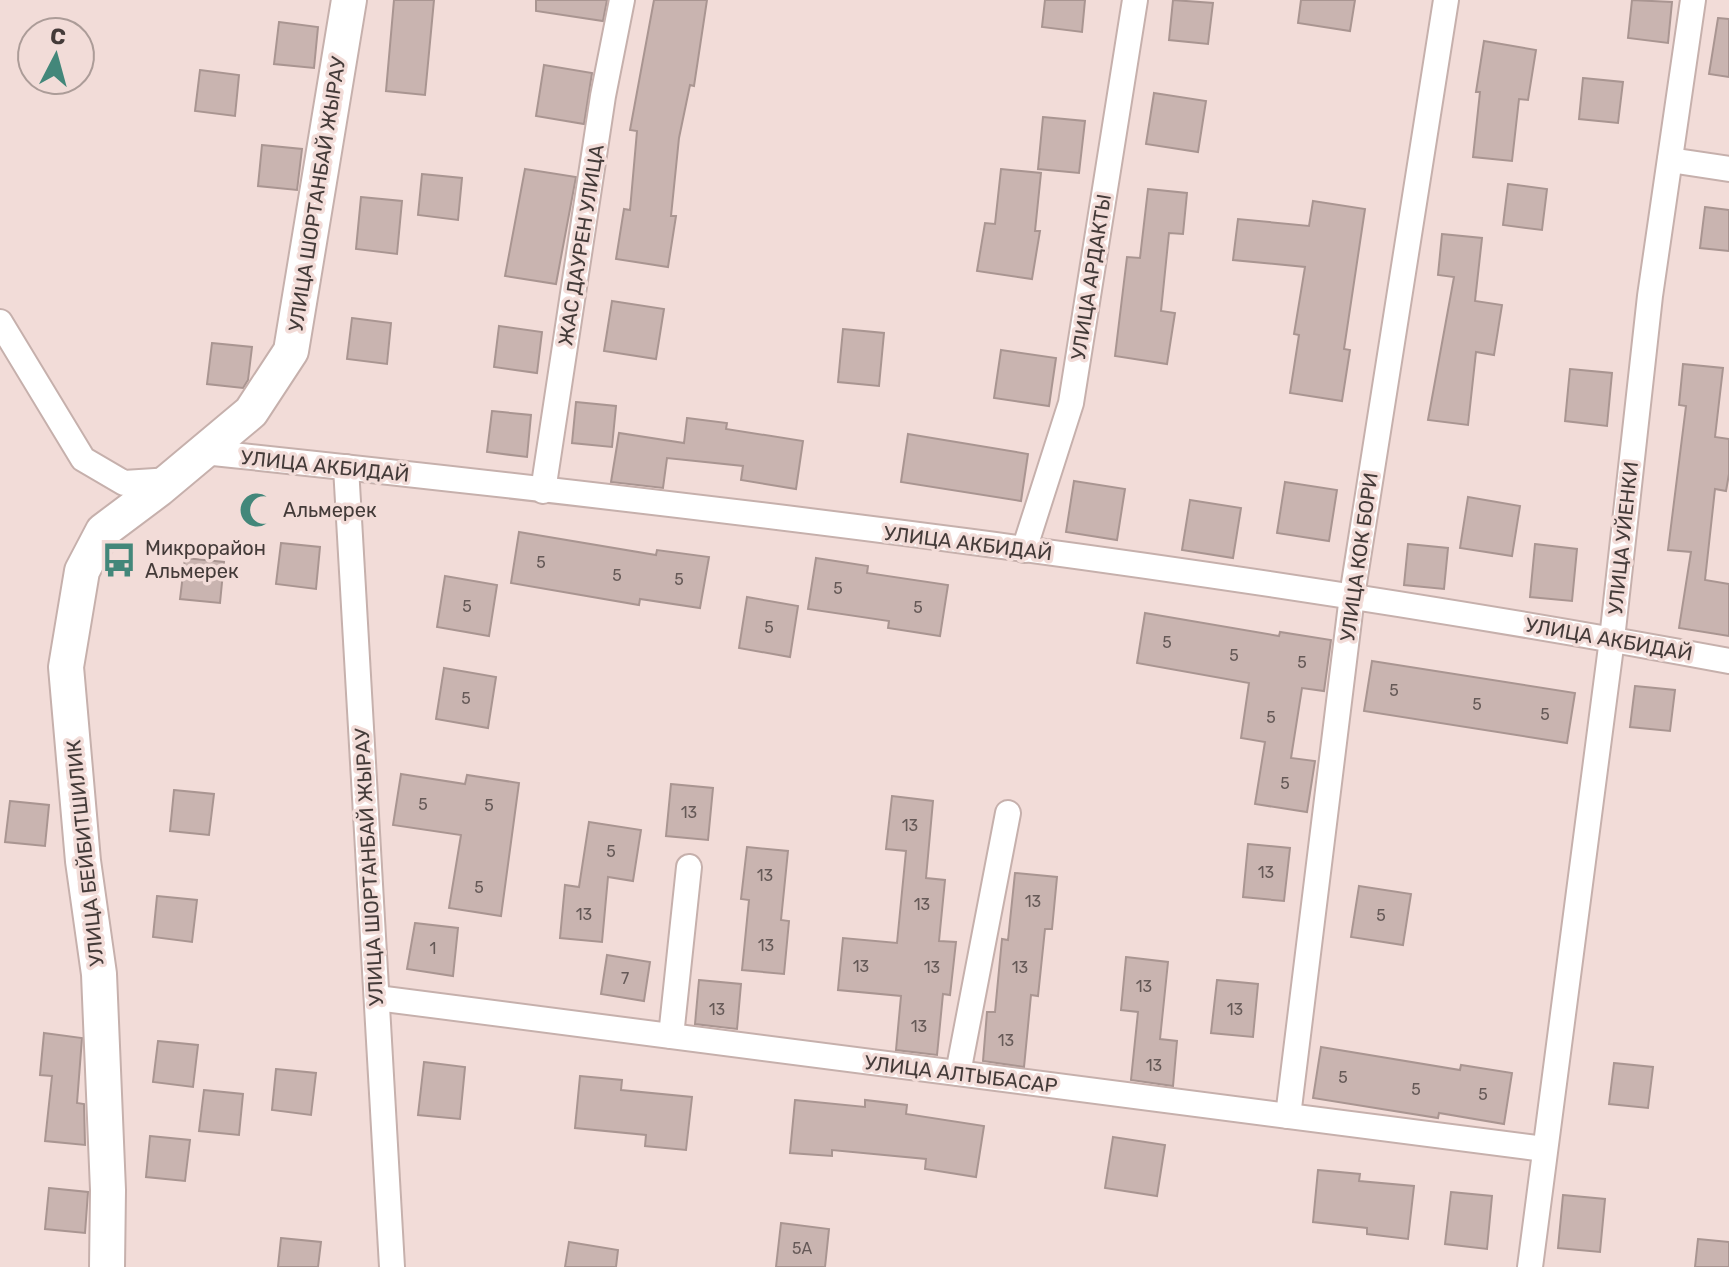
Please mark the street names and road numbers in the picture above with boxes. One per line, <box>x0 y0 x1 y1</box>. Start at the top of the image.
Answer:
street label: УЛИЦА ШОРТАНБАЙ ЖЫРАУ <box>283 55 351 333</box>
street label: ЖАС ДАУРЕН УЛИЦА <box>553 143 609 347</box>
street label: УЛИЦА АРДАКТЫ <box>1066 192 1116 362</box>
street label: УЛИЦА АКБИДАЙ <box>240 445 410 487</box>
street label: УЛИЦА УЙЕНКИ <box>1603 460 1643 616</box>
street label: УЛИЦА КОК БОРИ <box>1335 471 1383 643</box>
street label: УЛИЦА АКБИДАЙ <box>883 521 1053 565</box>
street label: УЛИЦА АКБИДАЙ <box>1524 612 1694 666</box>
street label: УЛИЦА ШОРТАНБАЙ ЖЫРАУ <box>350 727 388 1006</box>
street label: УЛИЦА БЕЙБИТШИЛИК <box>61 738 109 968</box>
street label: УЛИЦА АЛТЫБАСАР <box>863 1050 1059 1098</box>

